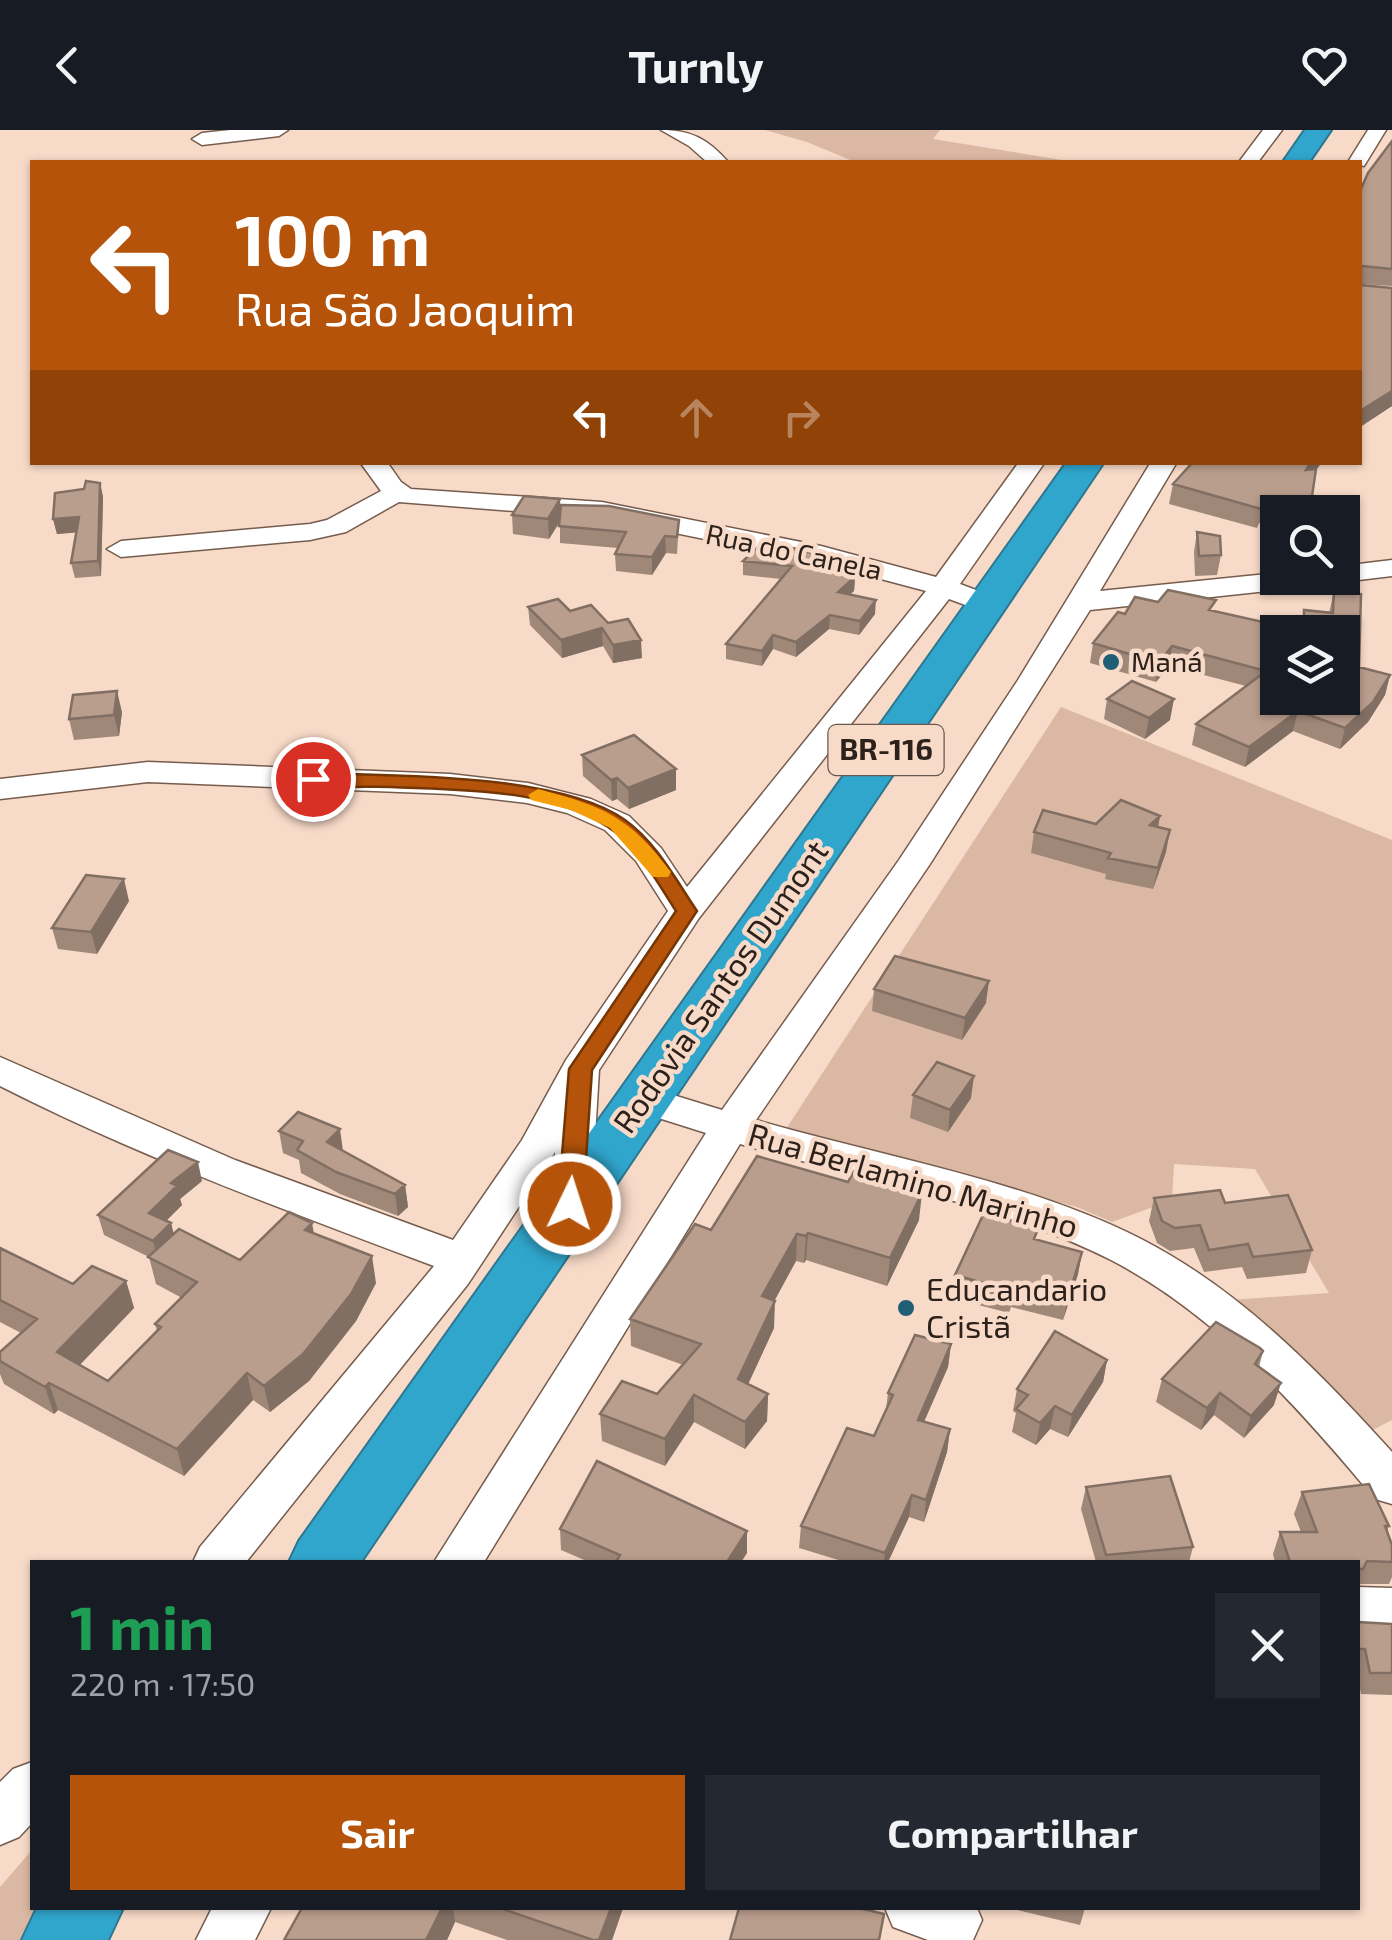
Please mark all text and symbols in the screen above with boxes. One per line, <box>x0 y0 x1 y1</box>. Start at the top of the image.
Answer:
icon: back <box>40 38 95 93</box>
text: Turnly <box>628 38 764 92</box>
icon: heart <box>1297 38 1352 93</box>
text: 100 m <box>235 196 430 280</box>
icon: left <box>70 200 200 330</box>
text: Rua São Jaoquim <box>235 281 575 335</box>
icon: left <box>564 390 619 445</box>
icon: ahead <box>669 390 724 445</box>
icon: right <box>774 390 829 445</box>
map controls <box>1260 495 1360 715</box>
button: search <box>1260 495 1360 595</box>
street label: Rua do Canela <box>703 516 885 586</box>
button: layers <box>1260 615 1360 715</box>
place label: Maná <box>1131 644 1203 678</box>
marker: Maná <box>1100 651 1122 673</box>
road number: BR-116 <box>828 725 944 775</box>
pin <box>271 737 356 822</box>
icon: arrive <box>286 752 341 807</box>
street label: Rodovia Santos Dumont <box>604 832 835 1139</box>
street label: Rua Berlamino Marinho <box>744 1114 1083 1244</box>
position arrow <box>518 1152 622 1256</box>
place label: Educandario Cristã <box>926 1269 1107 1344</box>
marker: Educandario Cristã <box>895 1297 917 1319</box>
text: 1 min <box>70 1590 214 1662</box>
button: close <box>1215 1593 1320 1698</box>
text: 220 m · 17:50 <box>70 1664 255 1702</box>
button: Sair <box>70 1775 685 1890</box>
button: Compartilhar <box>705 1775 1320 1890</box>

